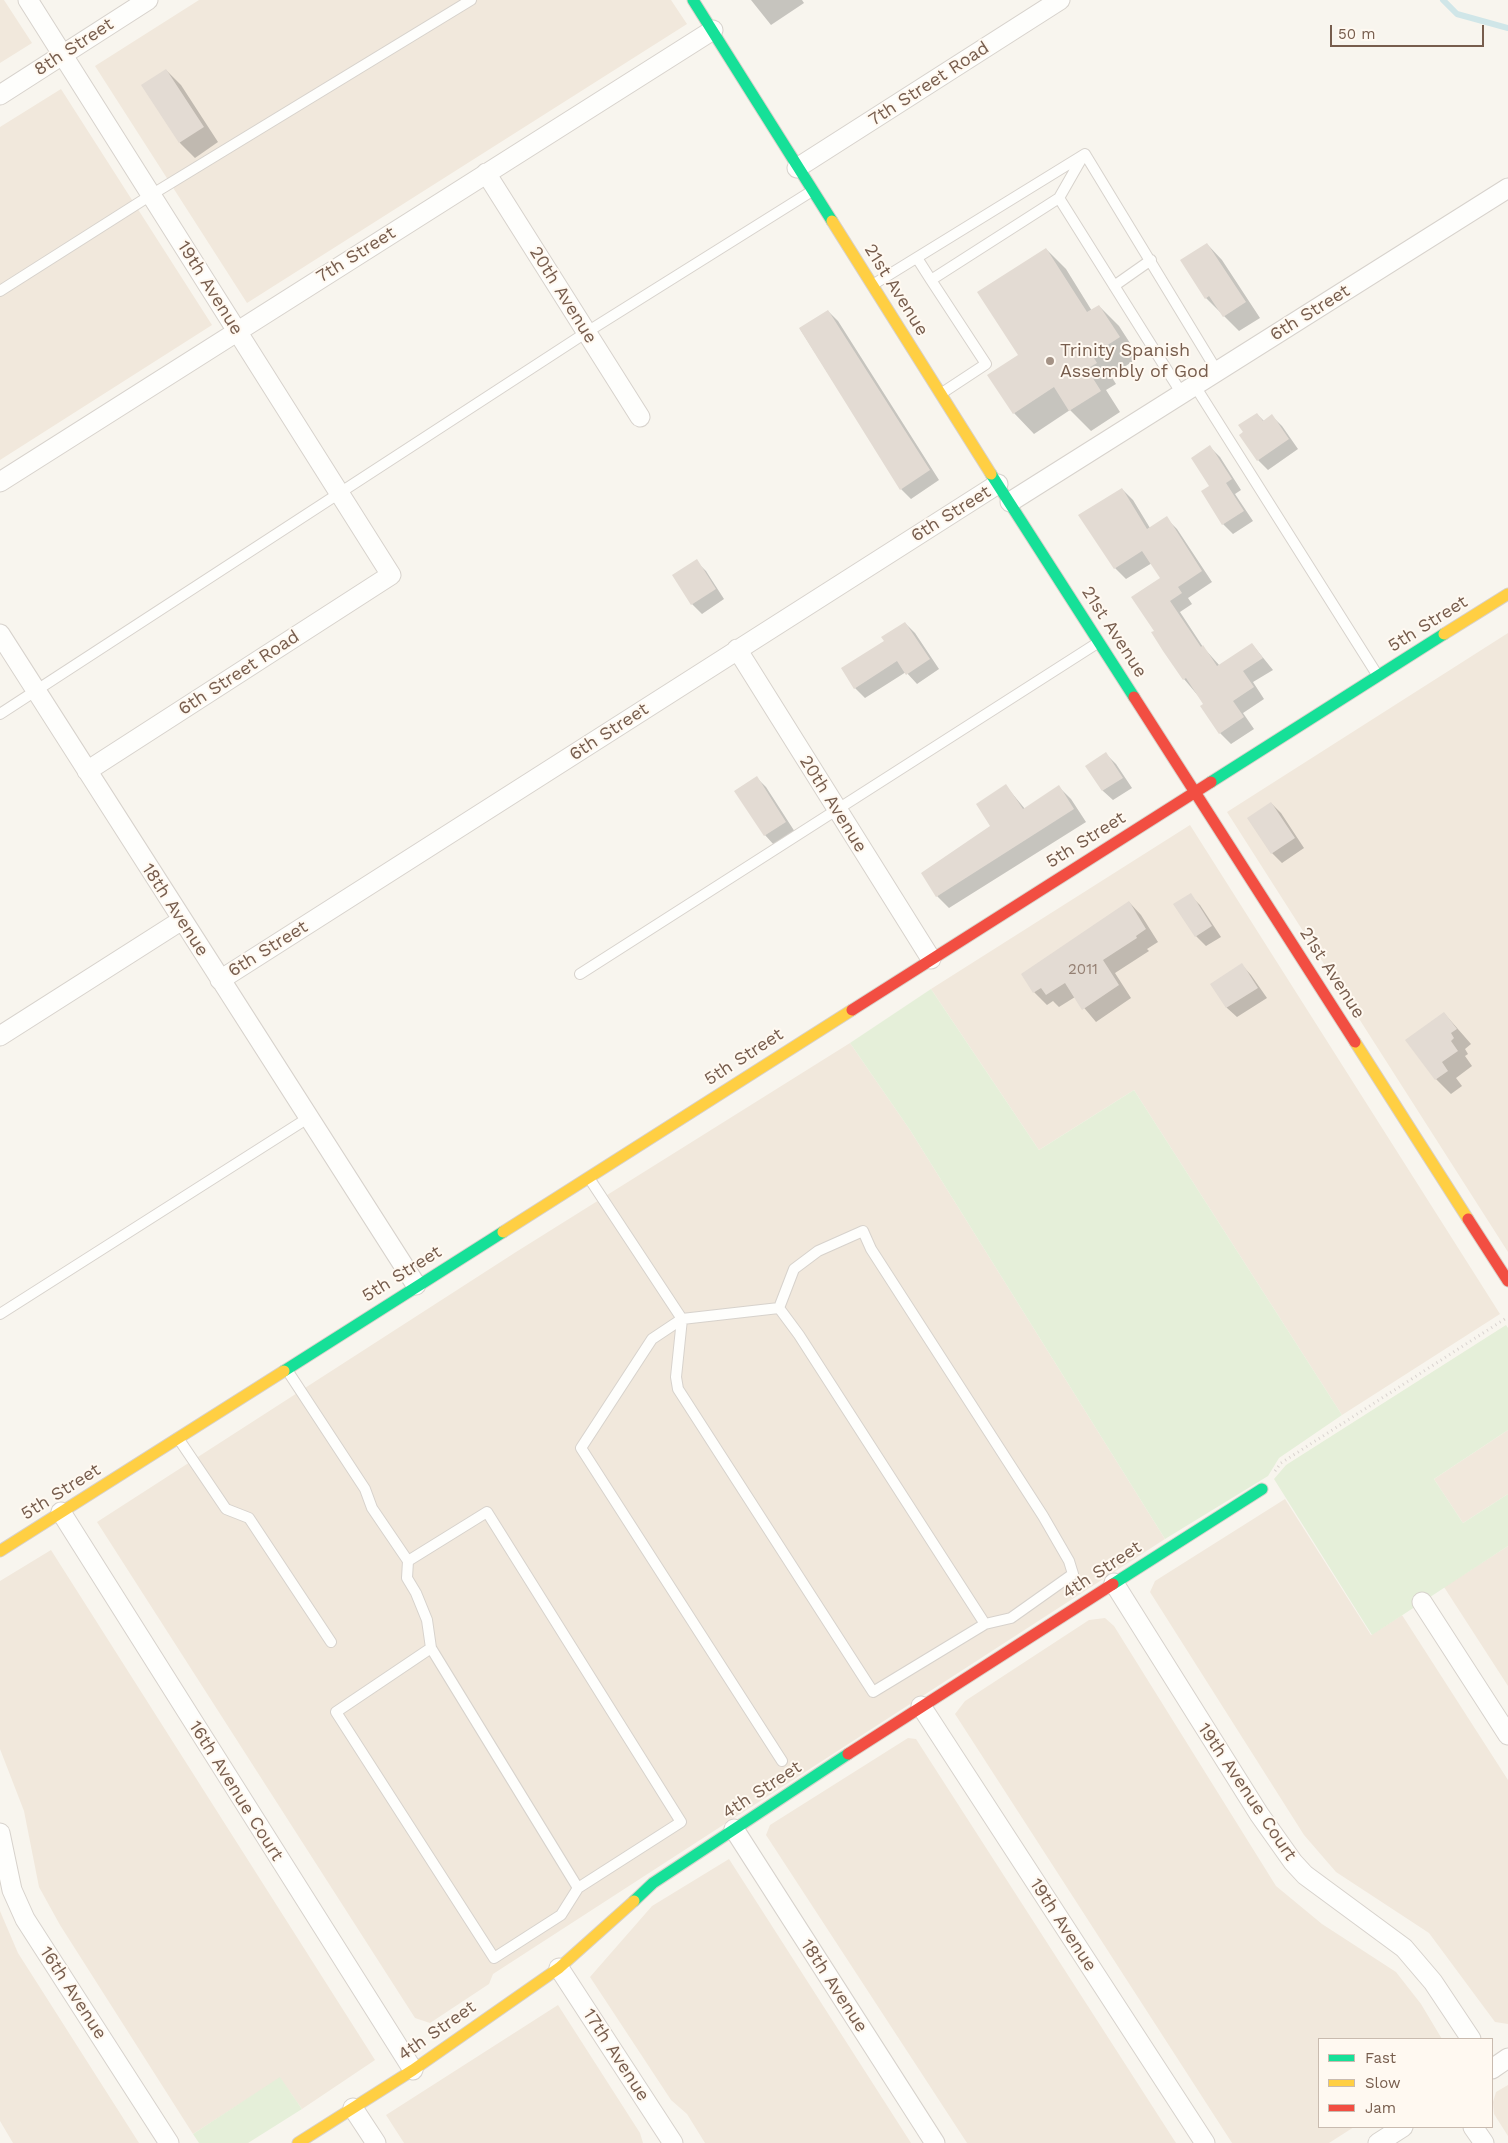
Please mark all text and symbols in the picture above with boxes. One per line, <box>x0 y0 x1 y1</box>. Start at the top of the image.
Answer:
street label: 8th Street <box>30 13 118 81</box>
scale bar <box>1333 15 1487 47</box>
text: 50 m <box>1338 25 1375 43</box>
street label: 7th Street Road <box>865 37 993 131</box>
street label: 7th Street <box>312 222 400 288</box>
street label: 19th Avenue <box>173 237 247 339</box>
street label: 21st Avenue <box>859 240 933 340</box>
street label: 20th Avenue <box>525 243 601 347</box>
street label: 6th Street <box>1266 280 1354 346</box>
place label: Trinity Spanish Assembly of God <box>1060 340 1209 382</box>
marker: Trinity Spanish Assembly of God <box>1044 355 1056 367</box>
street label: 6th Street <box>907 481 995 547</box>
street label: 21st Avenue <box>1077 582 1151 682</box>
street label: 5th Street <box>1384 591 1472 657</box>
street label: 6th Street Road <box>174 626 304 720</box>
street label: 6th Street <box>565 698 653 766</box>
street label: 20th Avenue <box>795 752 871 856</box>
street label: 5th Street <box>1042 807 1130 873</box>
street label: 18th Avenue <box>137 859 213 961</box>
street label: 6th Street <box>224 916 312 982</box>
street label: 21st Avenue <box>1295 923 1369 1023</box>
house number: 2011 <box>1068 961 1098 979</box>
street label: 5th Street <box>701 1024 787 1090</box>
street label: 5th Street <box>358 1241 446 1307</box>
street label: 5th Street <box>17 1459 105 1525</box>
street label: 4th Street <box>1058 1536 1146 1604</box>
street label: 16th Avenue Court <box>184 1717 288 1865</box>
street label: 19th Avenue Court <box>1193 1719 1301 1865</box>
street label: 4th Street <box>718 1756 806 1824</box>
street label: 19th Avenue <box>1025 1874 1101 1976</box>
street label: 18th Avenue <box>796 1935 872 2037</box>
street label: 16th Avenue <box>35 1942 111 2044</box>
street label: 4th Street <box>394 1996 480 2066</box>
street label: 17th Avenue <box>578 2005 654 2105</box>
legend <box>1318 2038 1493 2128</box>
text: Fast <box>1365 2049 1396 2067</box>
text: Slow <box>1365 2074 1401 2092</box>
text: Jam <box>1365 2099 1396 2117</box>

